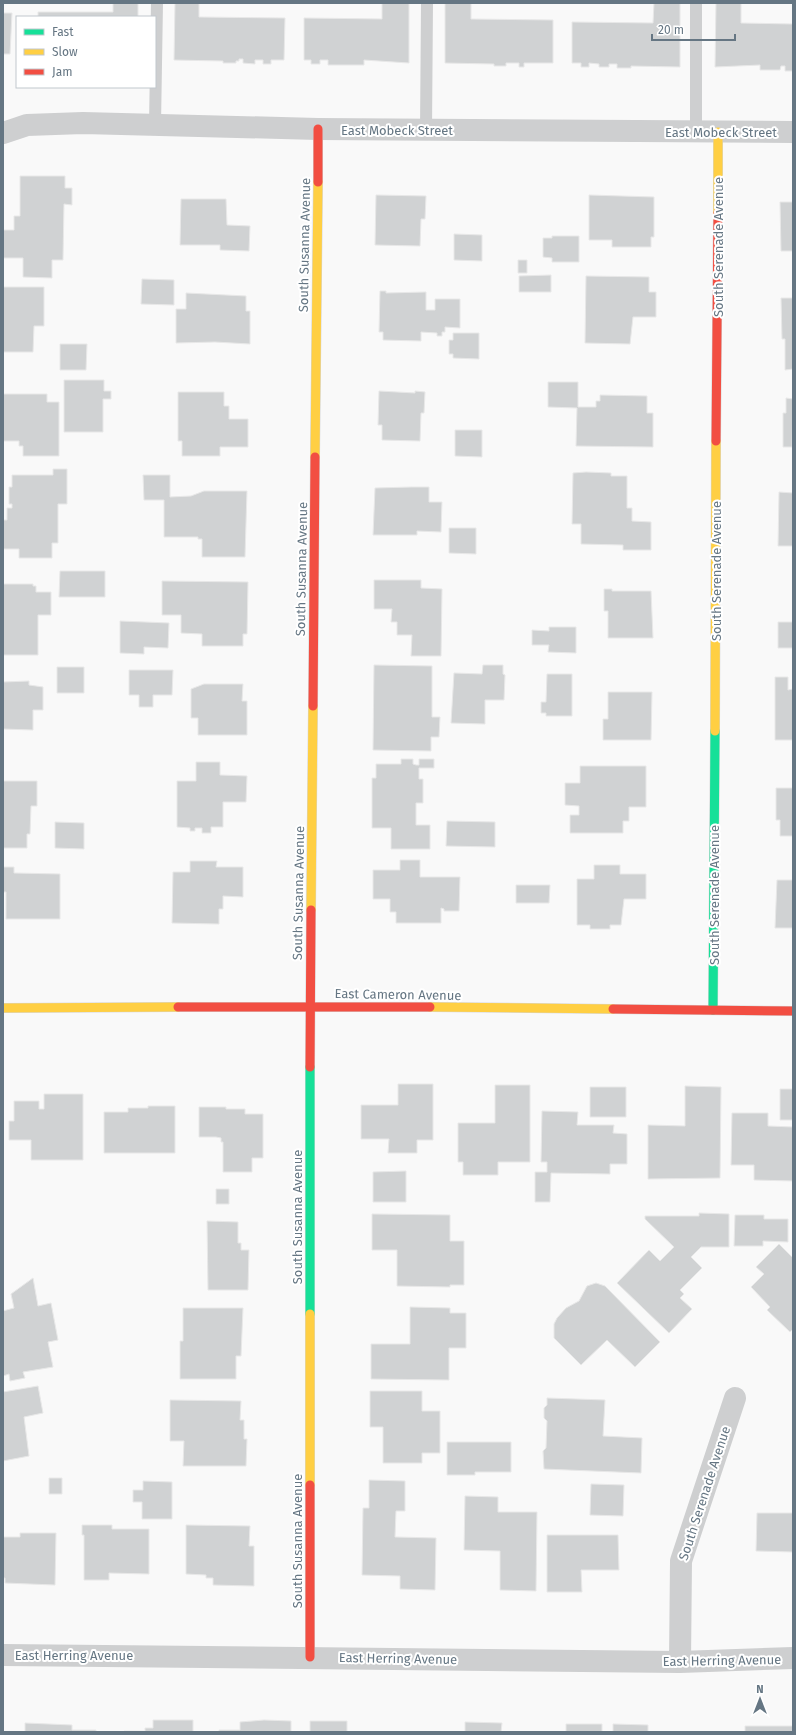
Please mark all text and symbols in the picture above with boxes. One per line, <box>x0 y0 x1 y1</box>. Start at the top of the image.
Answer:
legend <box>16 16 156 88</box>
scale bar <box>652 16 735 42</box>
text: 20 m <box>658 23 684 37</box>
text: Fast <box>52 25 74 39</box>
text: Slow <box>52 45 78 59</box>
text: Jam <box>52 65 72 79</box>
street label: East Mobeck Street <box>341 123 453 138</box>
street label: East Mobeck Street <box>665 125 777 140</box>
street label: South Serenade Avenue <box>711 177 726 317</box>
street label: South Susanna Avenue <box>296 178 313 312</box>
street label: South Serenade Avenue <box>709 501 724 641</box>
street label: South Susanna Avenue <box>293 502 310 636</box>
street label: South Serenade Avenue <box>707 825 722 965</box>
street label: South Susanna Avenue <box>290 826 307 960</box>
street label: East Cameron Avenue <box>334 986 462 1003</box>
street label: South Susanna Avenue <box>290 1150 305 1284</box>
street label: South Serenade Avenue <box>676 1424 733 1562</box>
street label: South Susanna Avenue <box>290 1474 305 1608</box>
street label: East Herring Avenue <box>15 1648 133 1663</box>
street label: East Herring Avenue <box>339 1650 457 1667</box>
street label: East Herring Avenue <box>663 1652 781 1669</box>
north arrow <box>740 1679 780 1719</box>
text: N <box>756 1683 764 1696</box>

